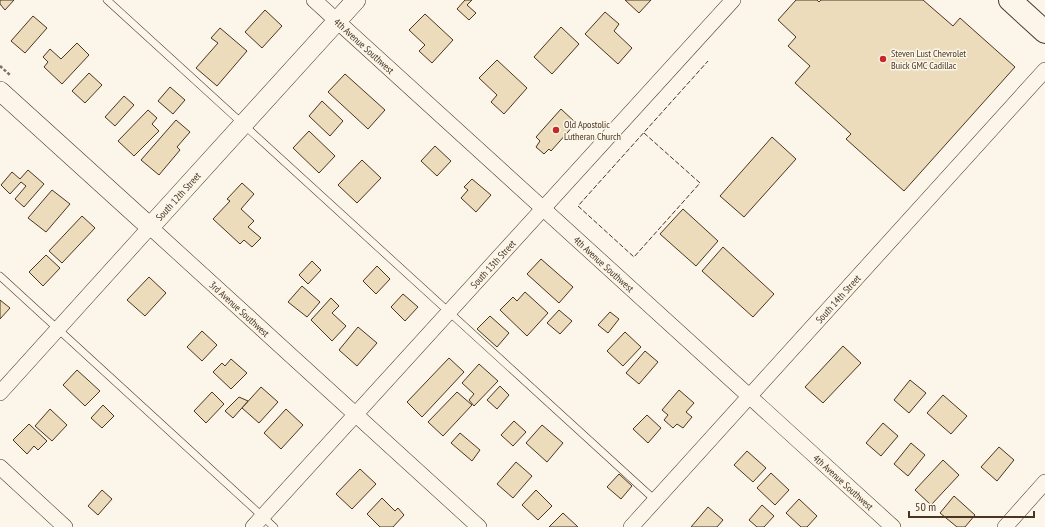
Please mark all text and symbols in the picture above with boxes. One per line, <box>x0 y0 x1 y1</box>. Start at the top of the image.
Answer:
street label: 4th Avenue Southwest <box>331 15 397 77</box>
place label: Steven Lust Chevrolet Buick GMC Cadillac <box>891 47 966 72</box>
marker: Steven Lust Chevrolet Buick GMC Cadillac <box>878 54 888 64</box>
place label: Old Apostolic Lutheran Church <box>564 118 621 143</box>
marker: Old Apostolic Lutheran Church <box>551 125 561 135</box>
street label: South 12th Street <box>153 169 204 224</box>
street label: 4th Avenue Southwest <box>571 233 637 295</box>
street label: South 13th Street <box>468 237 519 291</box>
street label: South 14th Street <box>813 272 864 326</box>
street label: 3rd Avenue Southwest <box>206 278 272 340</box>
street label: 4th Avenue Southwest <box>810 452 876 513</box>
scale bar <box>909 493 1034 519</box>
text: 50 m <box>915 499 936 514</box>

